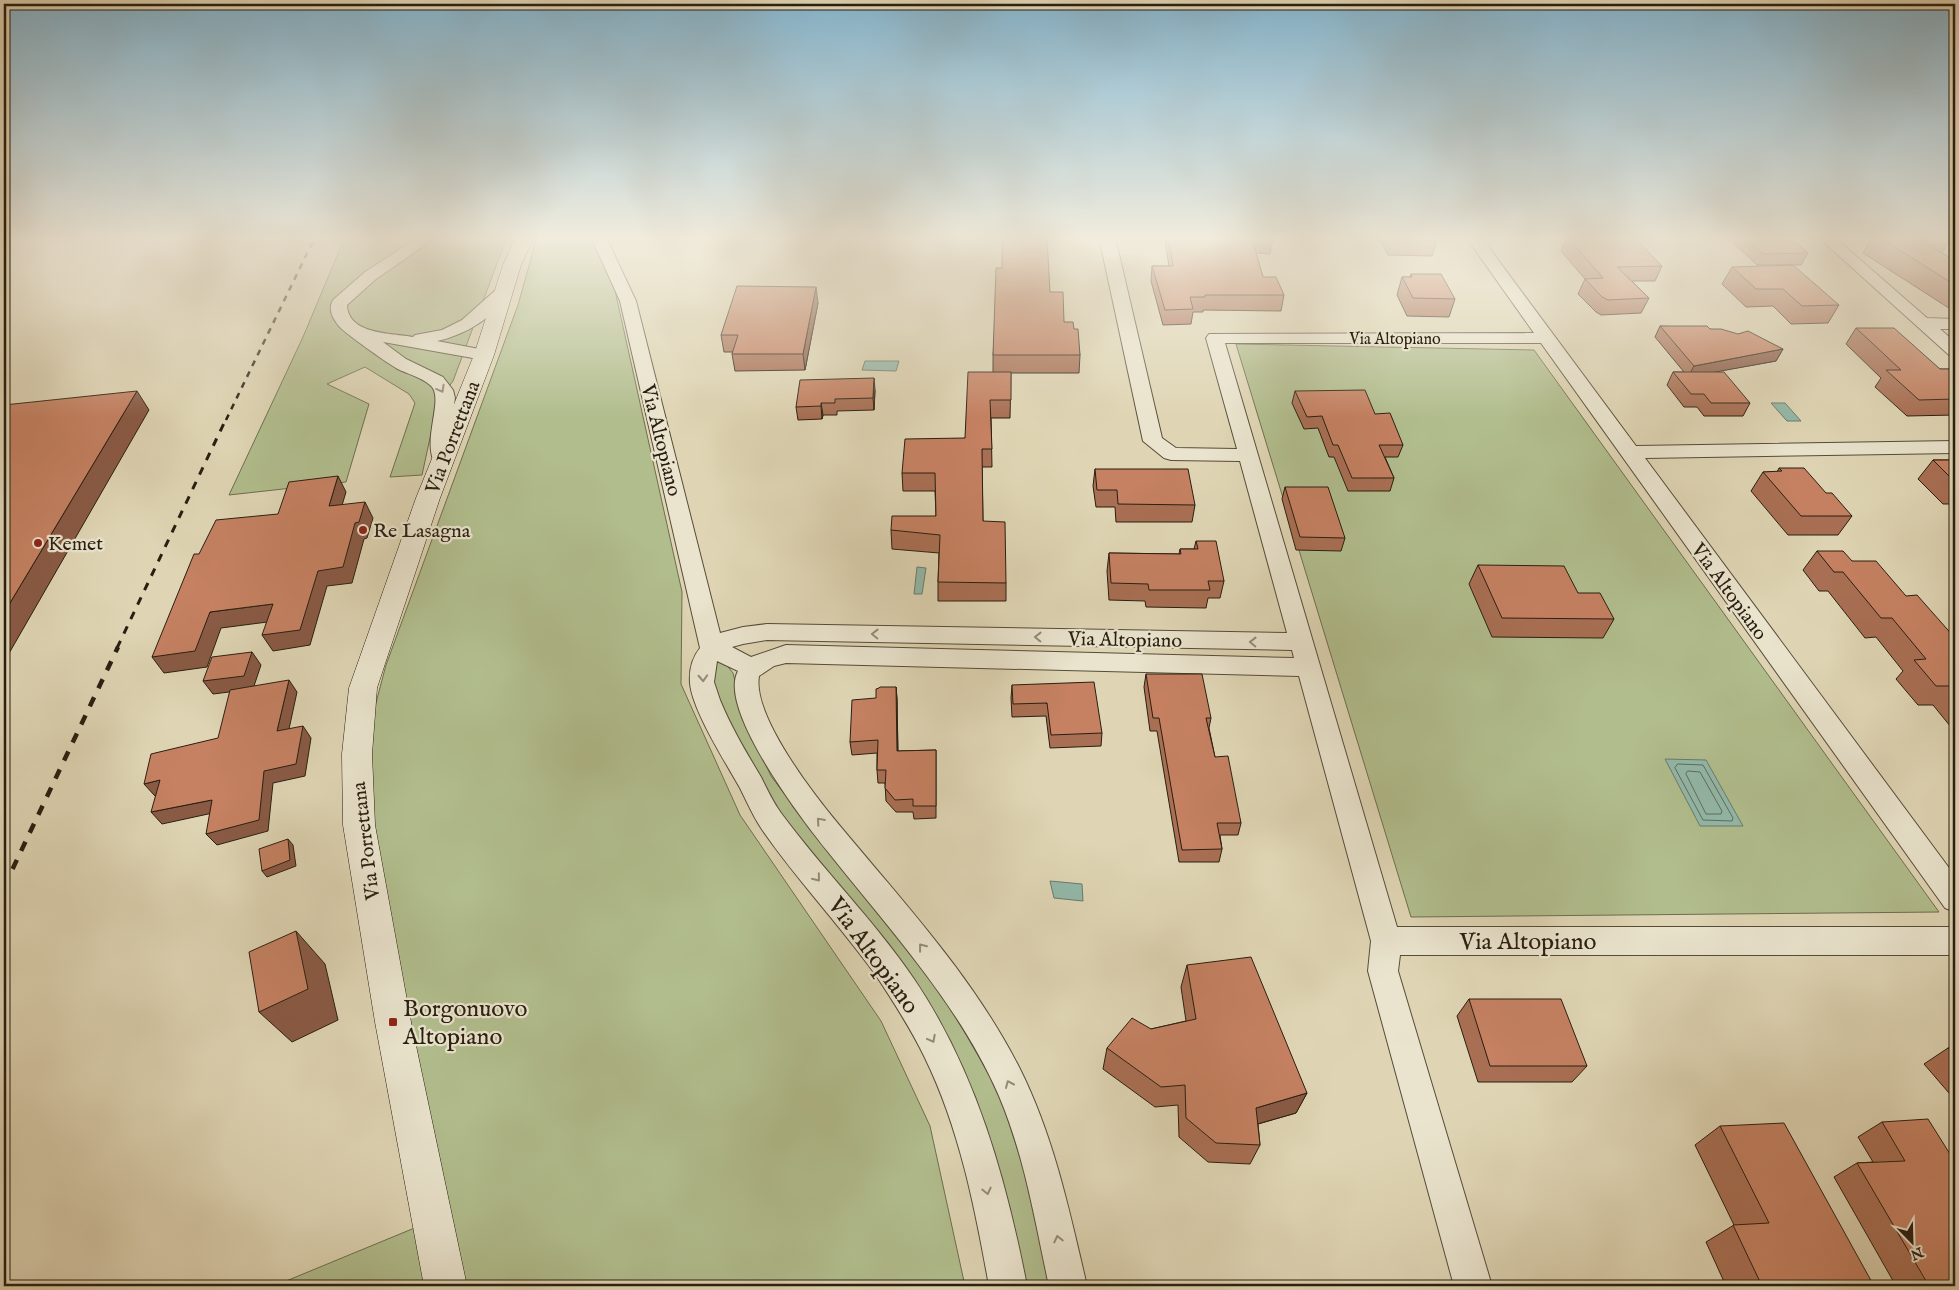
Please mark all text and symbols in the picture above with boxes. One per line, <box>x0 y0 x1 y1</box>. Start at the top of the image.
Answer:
street label: Via Altopiano <box>1348 330 1441 350</box>
street label: Via Porrettana <box>420 377 486 498</box>
street label: Via Altopiano <box>634 381 687 499</box>
one-way arrow <box>435 383 445 392</box>
place label: Re Lasagna <box>373 519 471 544</box>
marker: Re Lasagna <box>357 524 369 536</box>
place label: Kemet <box>48 532 103 557</box>
marker: Kemet <box>32 537 44 549</box>
street label: Via Altopiano <box>1685 538 1773 646</box>
street label: Via Altopiano <box>1067 627 1183 654</box>
one-way arrow <box>871 629 879 640</box>
one-way arrow <box>1034 632 1042 643</box>
one-way arrow <box>1249 636 1257 647</box>
one-way arrow <box>697 675 708 683</box>
street label: Via Porrettana <box>347 780 386 902</box>
one-way arrow <box>817 818 826 827</box>
one-way arrow <box>812 872 820 881</box>
street label: Via Altopiano <box>819 891 926 1020</box>
street label: Via Altopiano <box>1458 927 1597 958</box>
one-way arrow <box>918 944 927 953</box>
place label: Borgonuovo Altopiano <box>402 994 527 1053</box>
marker: Borgonuovo Altopiano <box>387 1016 399 1028</box>
one-way arrow <box>926 1033 936 1042</box>
one-way arrow <box>1005 1080 1015 1089</box>
one-way arrow <box>981 1186 992 1195</box>
north arrow <box>1886 1218 1936 1268</box>
one-way arrow <box>1053 1234 1064 1243</box>
text: N <box>1908 1242 1927 1264</box>

